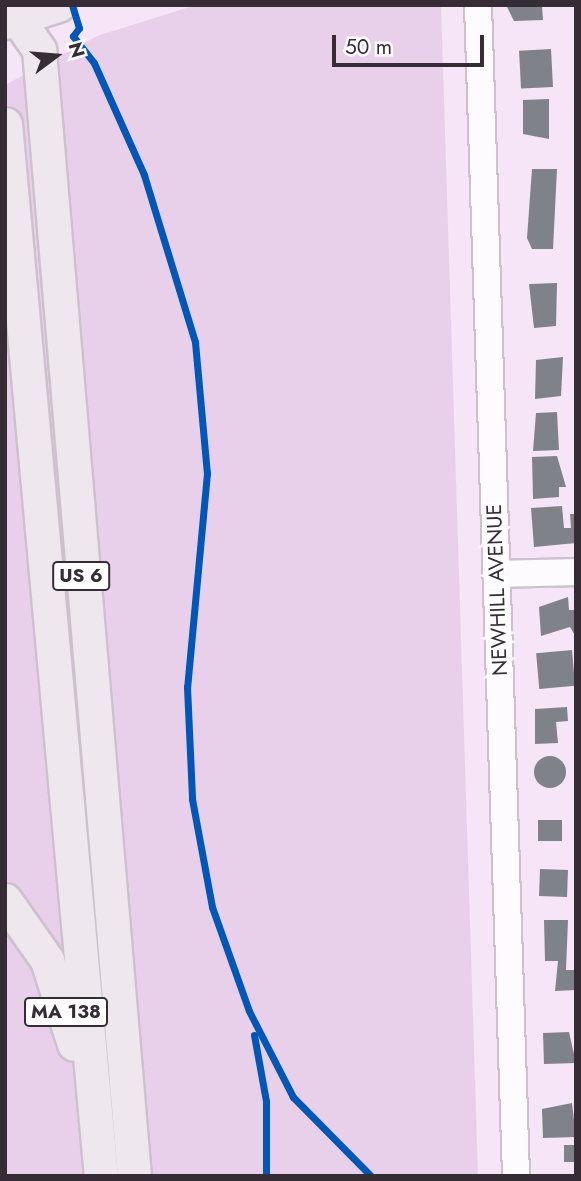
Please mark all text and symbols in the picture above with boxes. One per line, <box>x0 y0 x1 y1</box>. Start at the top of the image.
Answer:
north arrow <box>21 21 91 91</box>
scale bar <box>336 21 488 65</box>
text: 50 m <box>345 32 392 62</box>
text: N <box>62 39 92 61</box>
street label: NEWHILL AVENUE <box>481 504 513 676</box>
road number: US 6 <box>51 561 111 592</box>
road number: MA 138 <box>24 996 108 1028</box>

